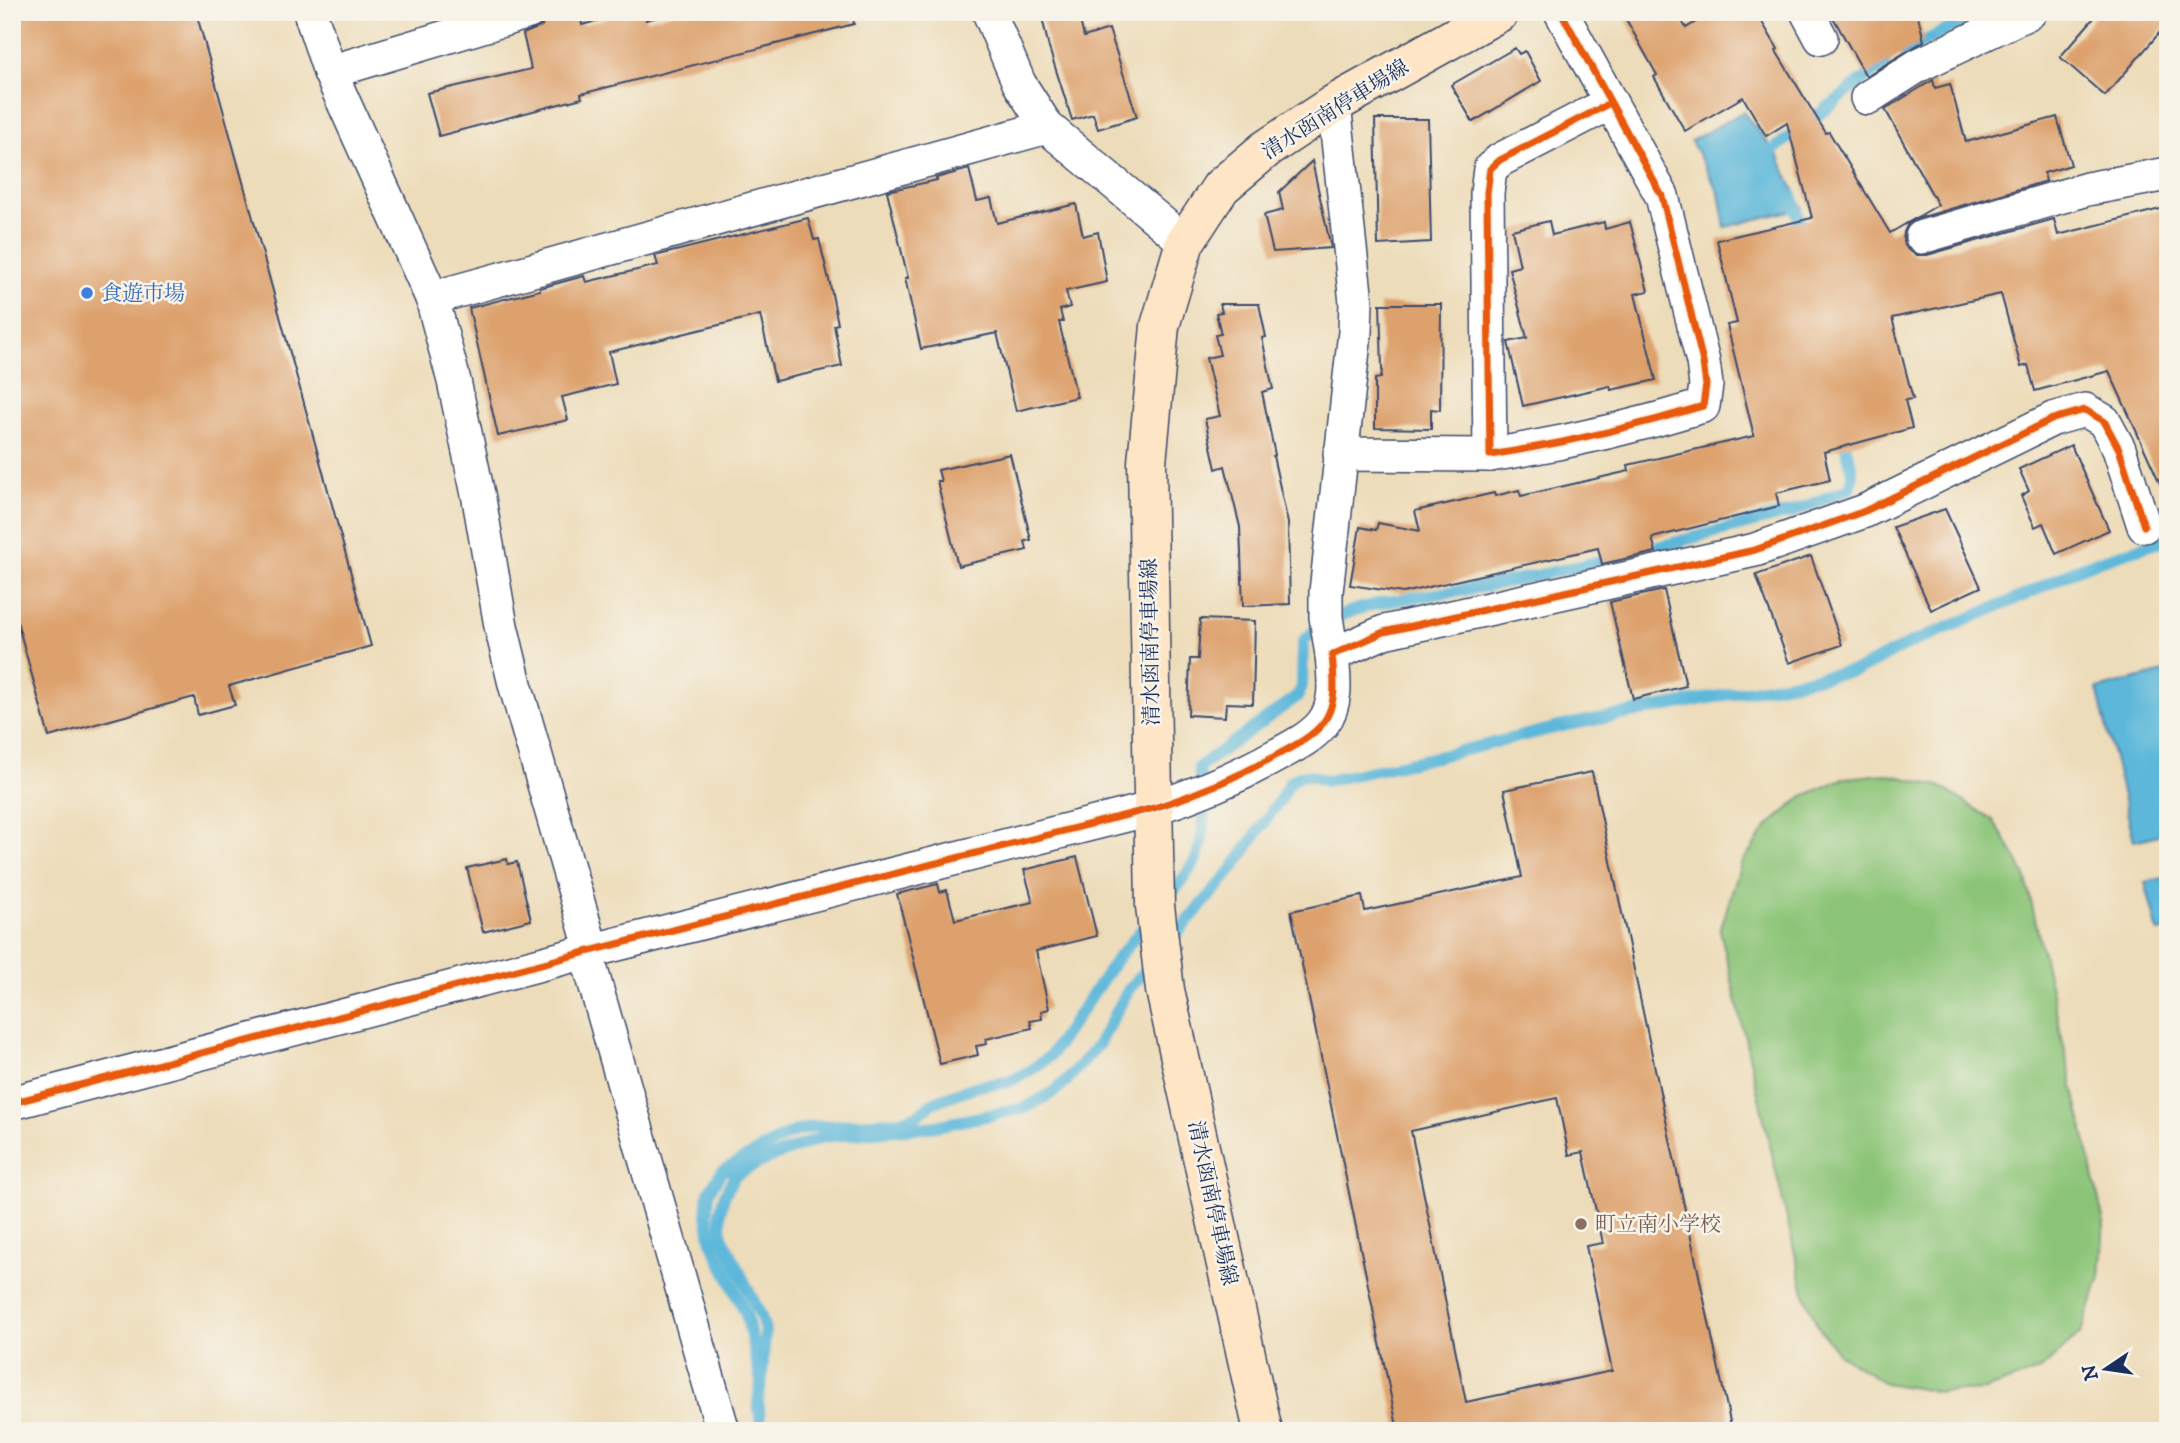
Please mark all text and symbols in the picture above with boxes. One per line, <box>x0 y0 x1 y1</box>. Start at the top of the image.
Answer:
street label: 清水函南停車場線 <box>1257 54 1414 165</box>
place label: 食遊市場 <box>101 281 185 307</box>
marker: 食遊市場 <box>79 285 95 301</box>
street label: 清水函南停車場線 <box>1137 558 1165 726</box>
street label: 清水函南停車場線 <box>1182 1118 1242 1288</box>
place label: 町立南小学校 <box>1595 1212 1721 1238</box>
marker: 町立南小学校 <box>1573 1216 1589 1232</box>
north arrow <box>2072 1334 2142 1404</box>
text: N <box>2078 1362 2104 1383</box>

